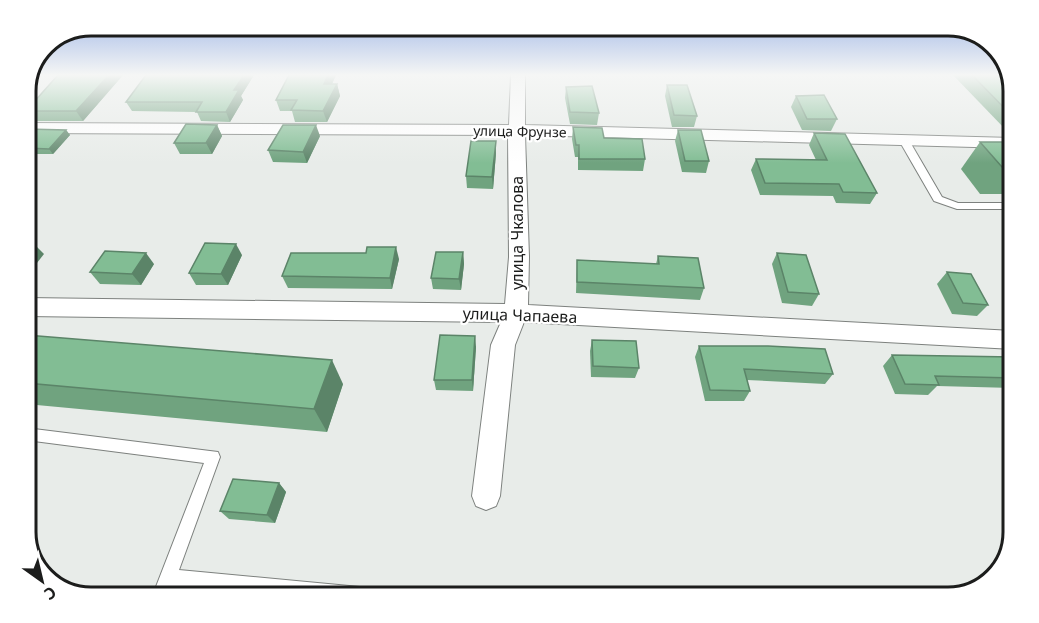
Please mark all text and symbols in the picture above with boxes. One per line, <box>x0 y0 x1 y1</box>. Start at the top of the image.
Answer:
street label: улица Фрунзе <box>473 121 567 141</box>
street label: улица Чкалова <box>506 176 528 290</box>
street label: улица Чапаева <box>462 302 578 328</box>
north arrow <box>12 551 72 611</box>
text: С <box>40 581 61 605</box>

